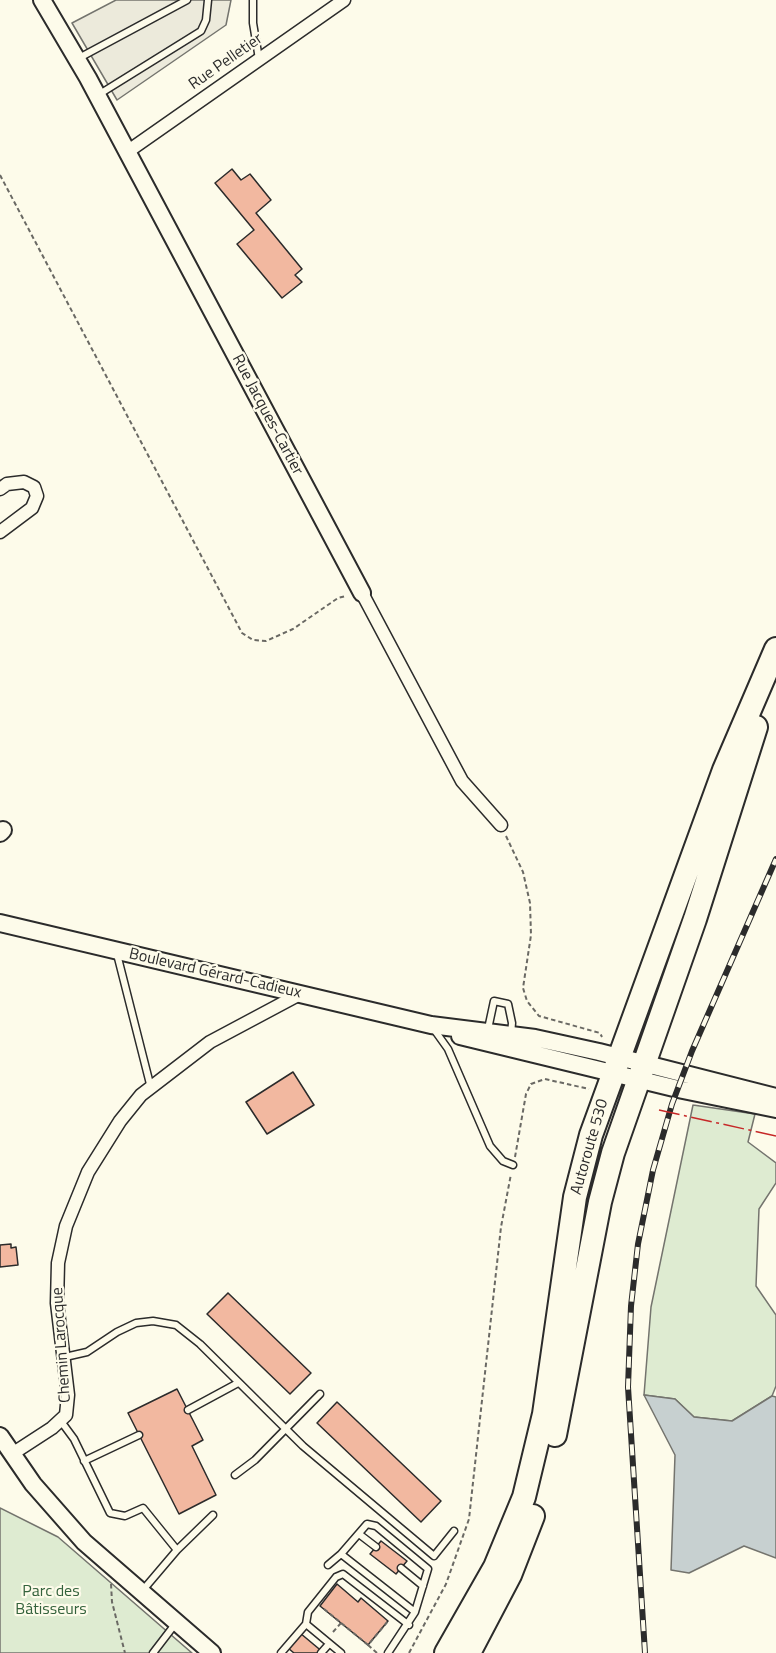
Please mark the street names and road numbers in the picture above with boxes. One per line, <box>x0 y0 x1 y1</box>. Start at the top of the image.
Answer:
street label: Rue Pelletier <box>185 30 267 94</box>
street label: Rue Jacques-Cartier <box>227 351 307 479</box>
street label: Boulevard Gérard-Cadieux <box>127 945 303 1003</box>
street label: Autoroute 530 <box>567 1097 613 1197</box>
street label: Chemin Larocque <box>48 1287 76 1403</box>

